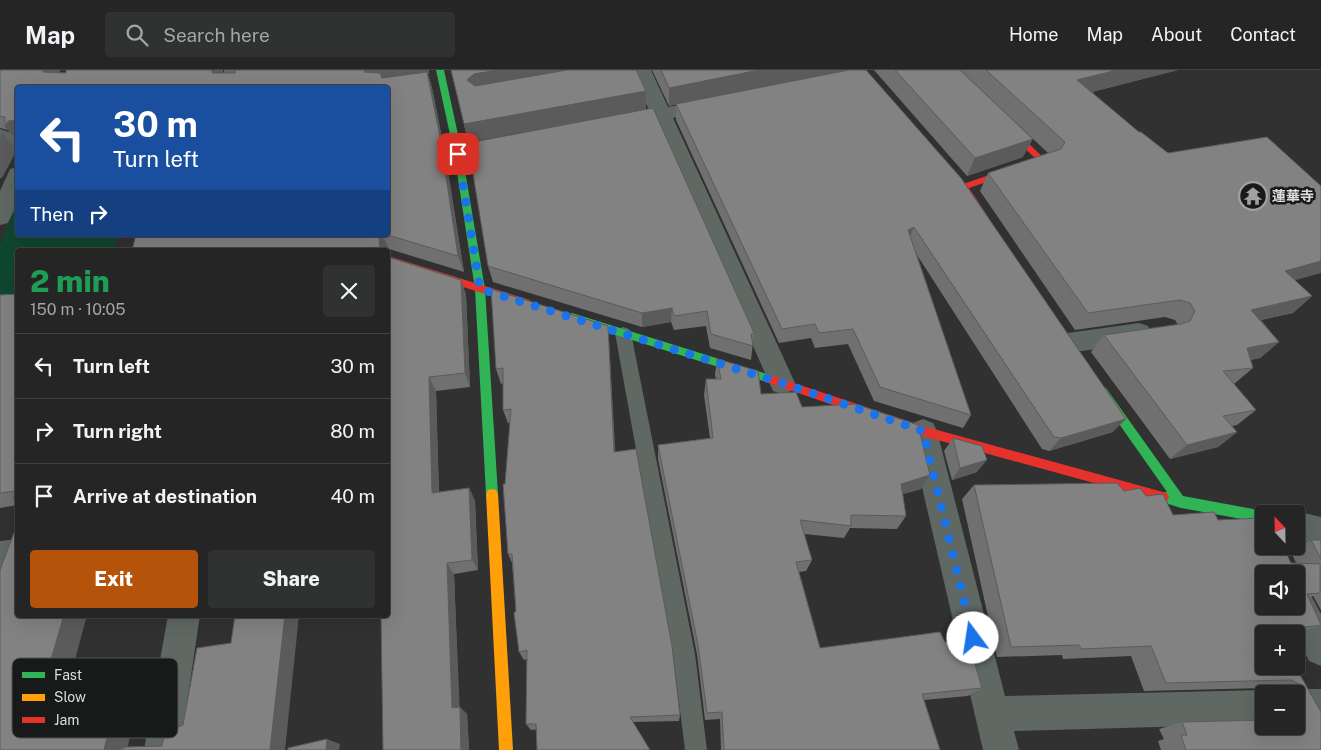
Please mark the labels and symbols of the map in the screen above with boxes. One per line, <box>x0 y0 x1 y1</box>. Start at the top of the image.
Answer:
pin <box>437 133 479 175</box>
temple icon: 蓮華寺 <box>1238 181 1268 211</box>
place label: 蓮華寺 <box>1272 188 1314 204</box>
north arrow <box>1255 505 1305 555</box>
position arrow <box>946 611 998 663</box>
legend <box>12 658 178 738</box>
text: Fast <box>54 667 82 683</box>
text: Slow <box>54 689 86 705</box>
text: Jam <box>54 712 79 728</box>

